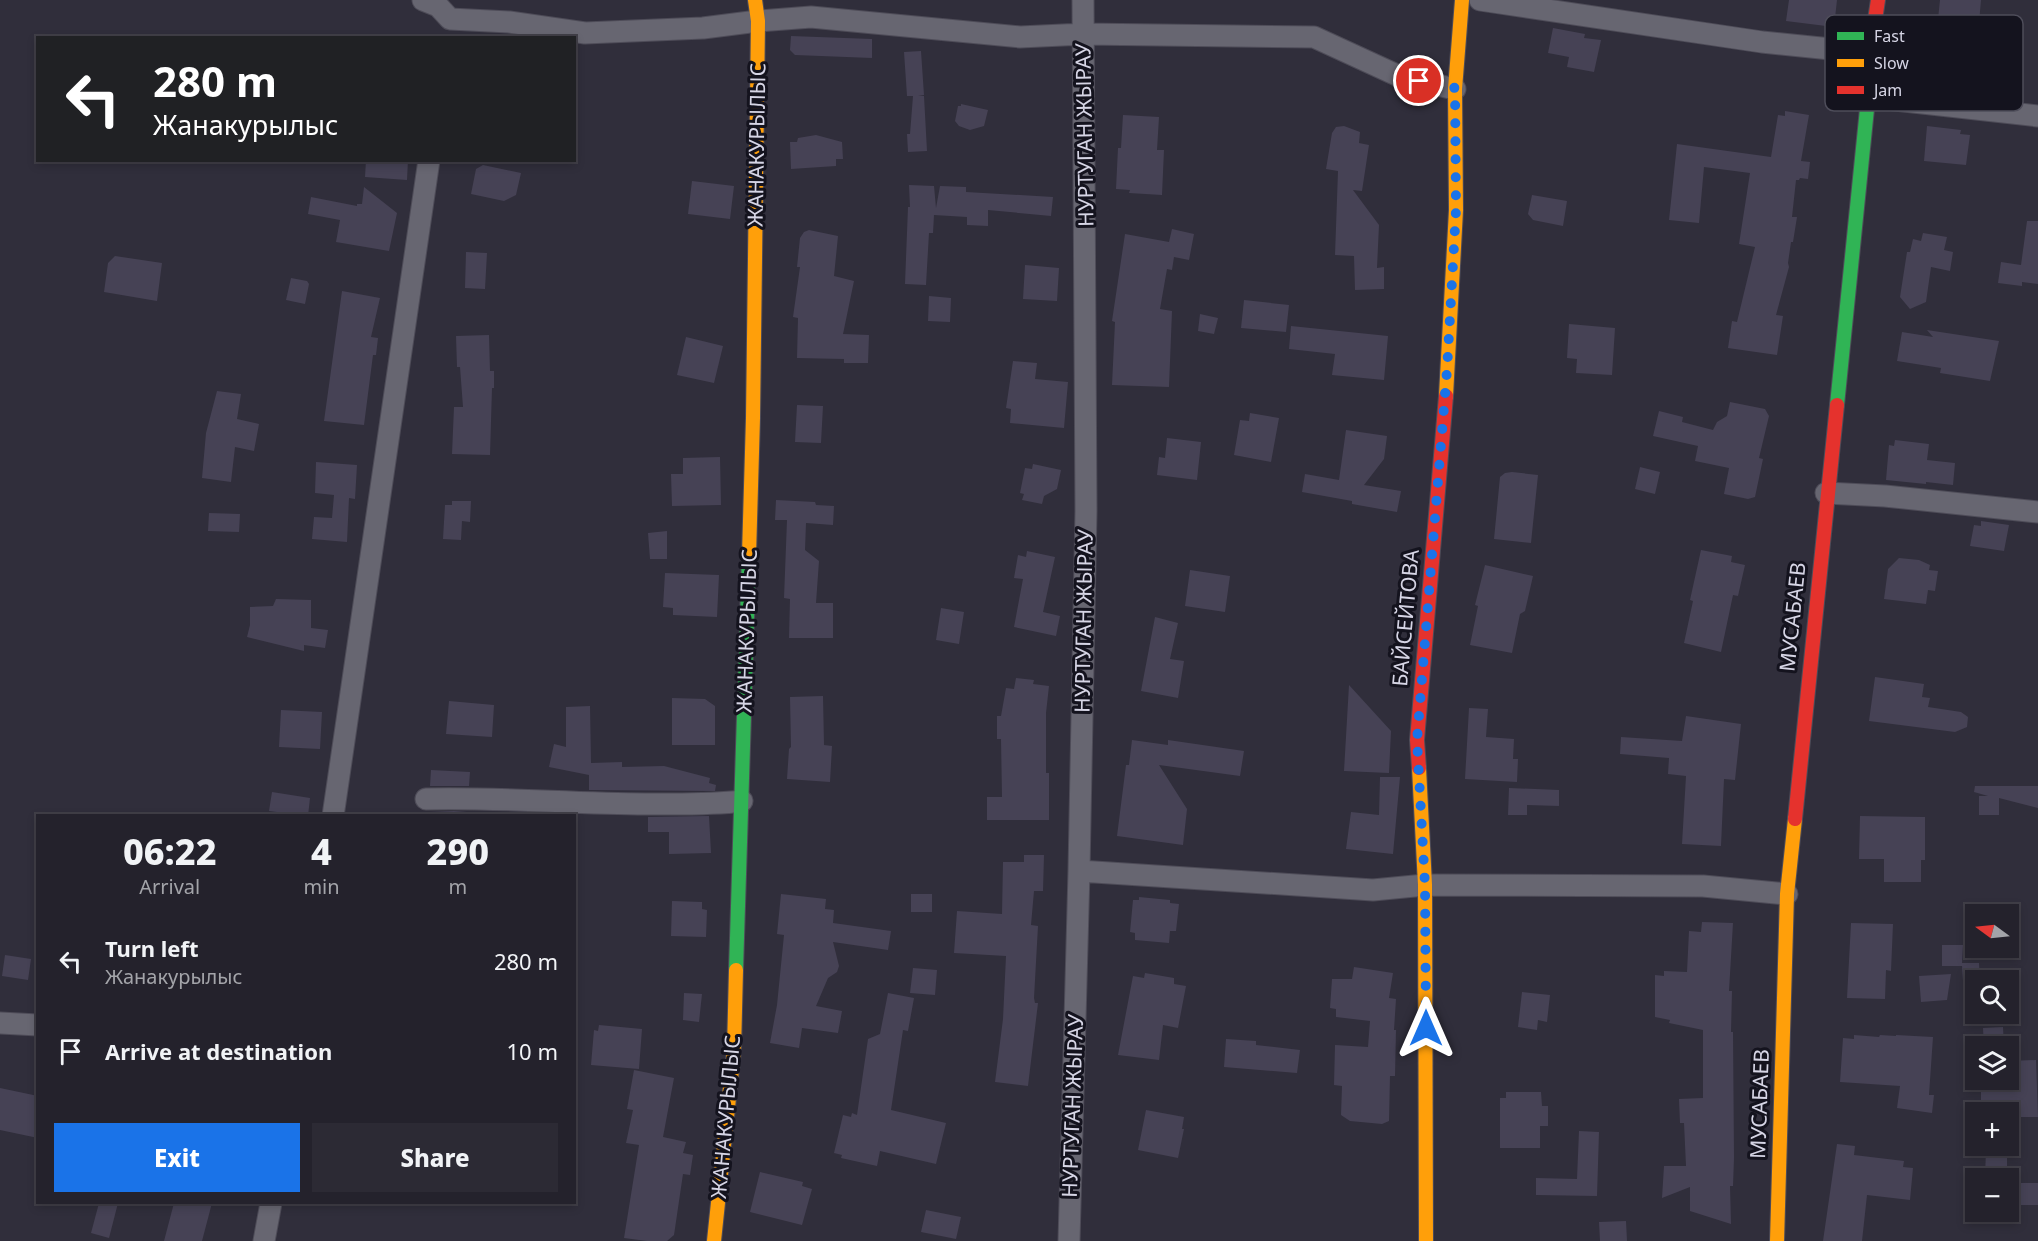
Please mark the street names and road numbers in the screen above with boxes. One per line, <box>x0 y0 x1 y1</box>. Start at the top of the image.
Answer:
street label: НУРТУГАН ЖЫРАУ <box>1068 43 1100 227</box>
street label: ЖАНАКУРЫЛЫС <box>741 63 771 227</box>
street label: НУРТУГАН ЖЫРАУ <box>1067 529 1099 713</box>
street label: БАЙСЕЙТОВА <box>1385 548 1425 688</box>
street label: ЖАНАКУРЫЛЫС <box>729 549 763 713</box>
street label: МУСАБАЕВ <box>1772 561 1812 673</box>
street label: НУРТУГАН ЖЫРАУ <box>1055 1014 1089 1198</box>
street label: ЖАНАКУРЫЛЫС <box>704 1034 746 1200</box>
street label: МУСАБАЕВ <box>1743 1049 1775 1159</box>

